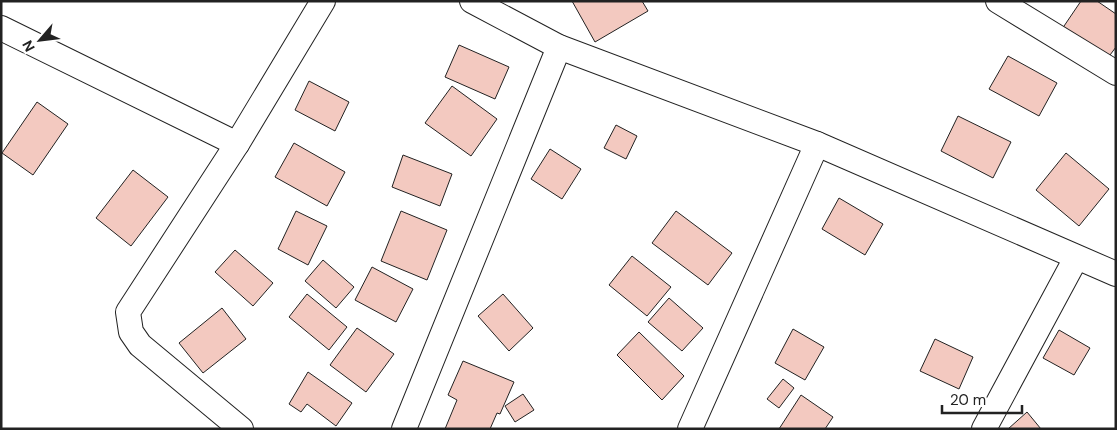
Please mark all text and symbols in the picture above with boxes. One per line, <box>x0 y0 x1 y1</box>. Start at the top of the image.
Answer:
north arrow <box>15 15 65 65</box>
text: N <box>18 37 39 55</box>
scale bar <box>942 382 1022 414</box>
text: 20 m <box>950 390 986 410</box>

